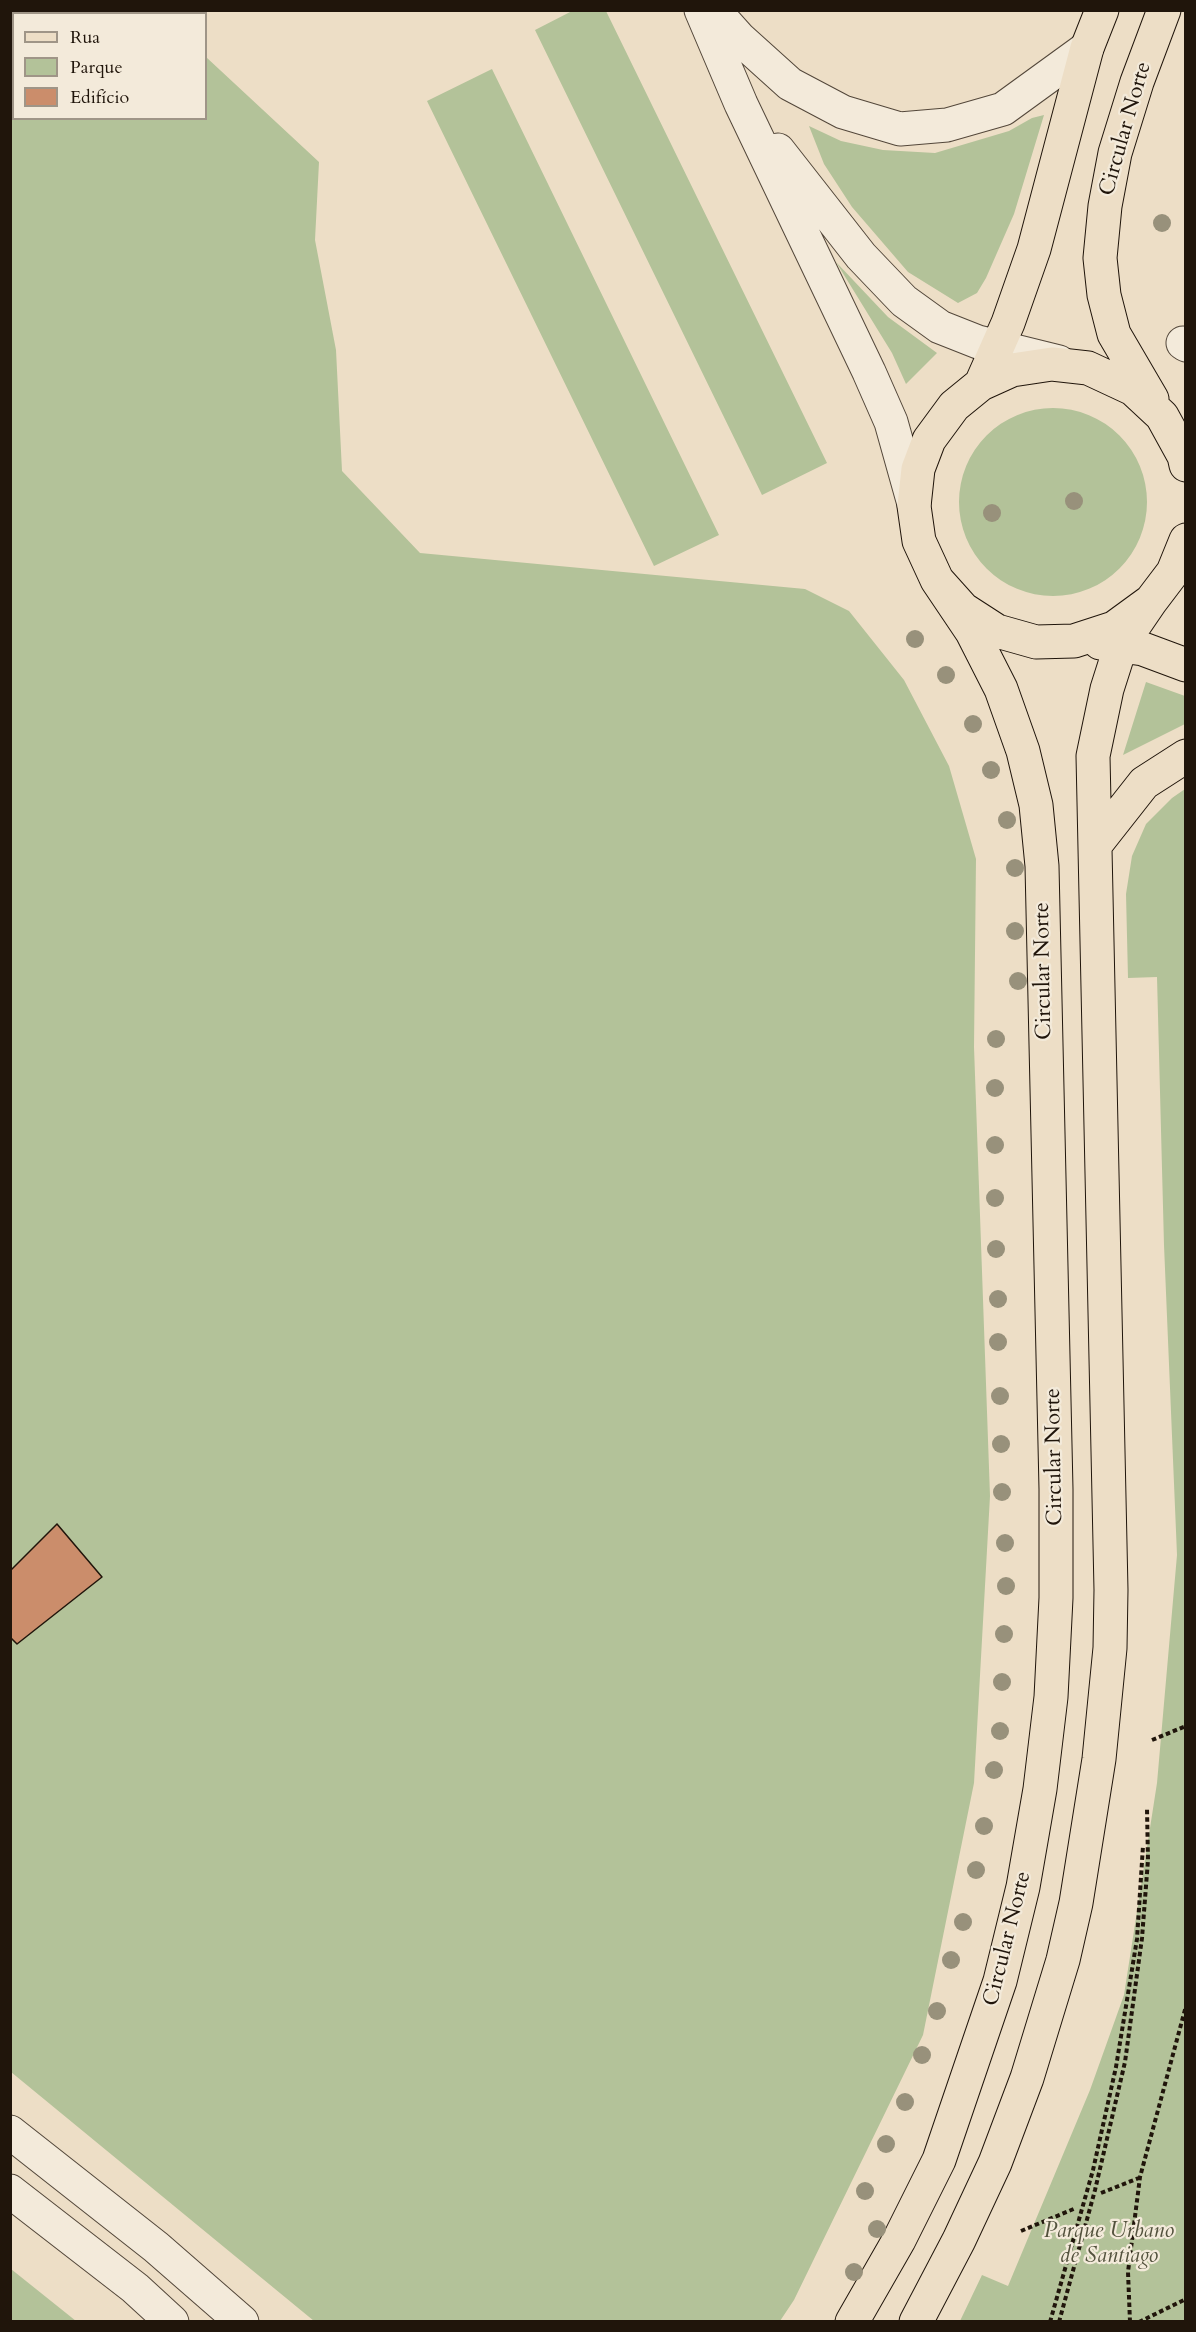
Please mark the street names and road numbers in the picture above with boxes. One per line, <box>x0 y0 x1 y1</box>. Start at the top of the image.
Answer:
street label: Circular Norte <box>1094 59 1158 199</box>
street label: Circular Norte <box>1030 902 1058 1040</box>
street label: Circular Norte <box>1041 1388 1069 1526</box>
street label: Circular Norte <box>979 1869 1037 2009</box>

